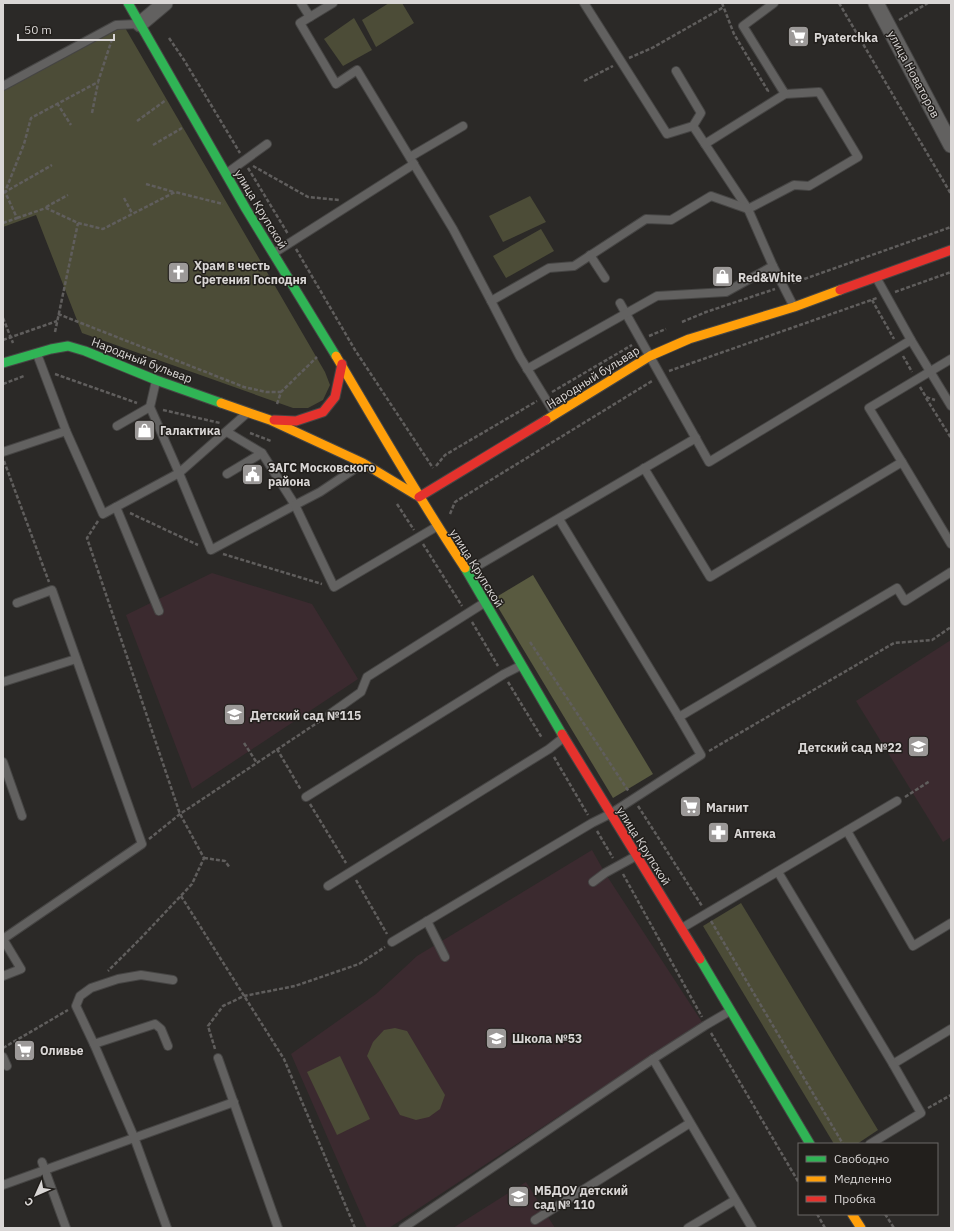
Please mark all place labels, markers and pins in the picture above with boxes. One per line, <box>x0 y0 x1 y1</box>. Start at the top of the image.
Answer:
supermarket icon: Pyaterchka <box>786 24 812 50</box>
place label: Pyaterchka <box>814 30 878 45</box>
place label: Храм в честь Сретения Господня <box>194 258 307 287</box>
church icon: Храм в честь Сретения Господня <box>166 259 192 285</box>
shop icon: Red&White <box>709 264 735 290</box>
place label: Red&White <box>738 270 802 285</box>
shop icon: Галактика <box>131 417 157 443</box>
place label: Галактика <box>160 423 221 438</box>
place label: ЗАГС Московского района <box>268 460 375 489</box>
public building icon: ЗАГС Московского района <box>239 461 265 487</box>
school or university icon: Детский сад №115 <box>221 702 247 728</box>
place label: Детский сад №115 <box>250 708 361 723</box>
school or university icon: Детский сад №22 <box>905 734 931 760</box>
place label: Детский сад №22 <box>798 740 902 755</box>
supermarket icon: Магнит <box>678 794 704 820</box>
place label: Магнит <box>706 800 749 815</box>
pharmacy icon: Аптека <box>705 820 731 846</box>
place label: Аптека <box>734 826 776 841</box>
school or university icon: Школа №53 <box>483 1025 509 1051</box>
place label: Школа №53 <box>512 1031 582 1046</box>
supermarket icon: Оливье <box>11 1037 37 1063</box>
place label: Оливье <box>40 1043 84 1058</box>
place label: МБДОУ детский сад № 110 <box>534 1183 628 1212</box>
school or university icon: МБДОУ детский сад № 110 <box>505 1184 531 1210</box>

